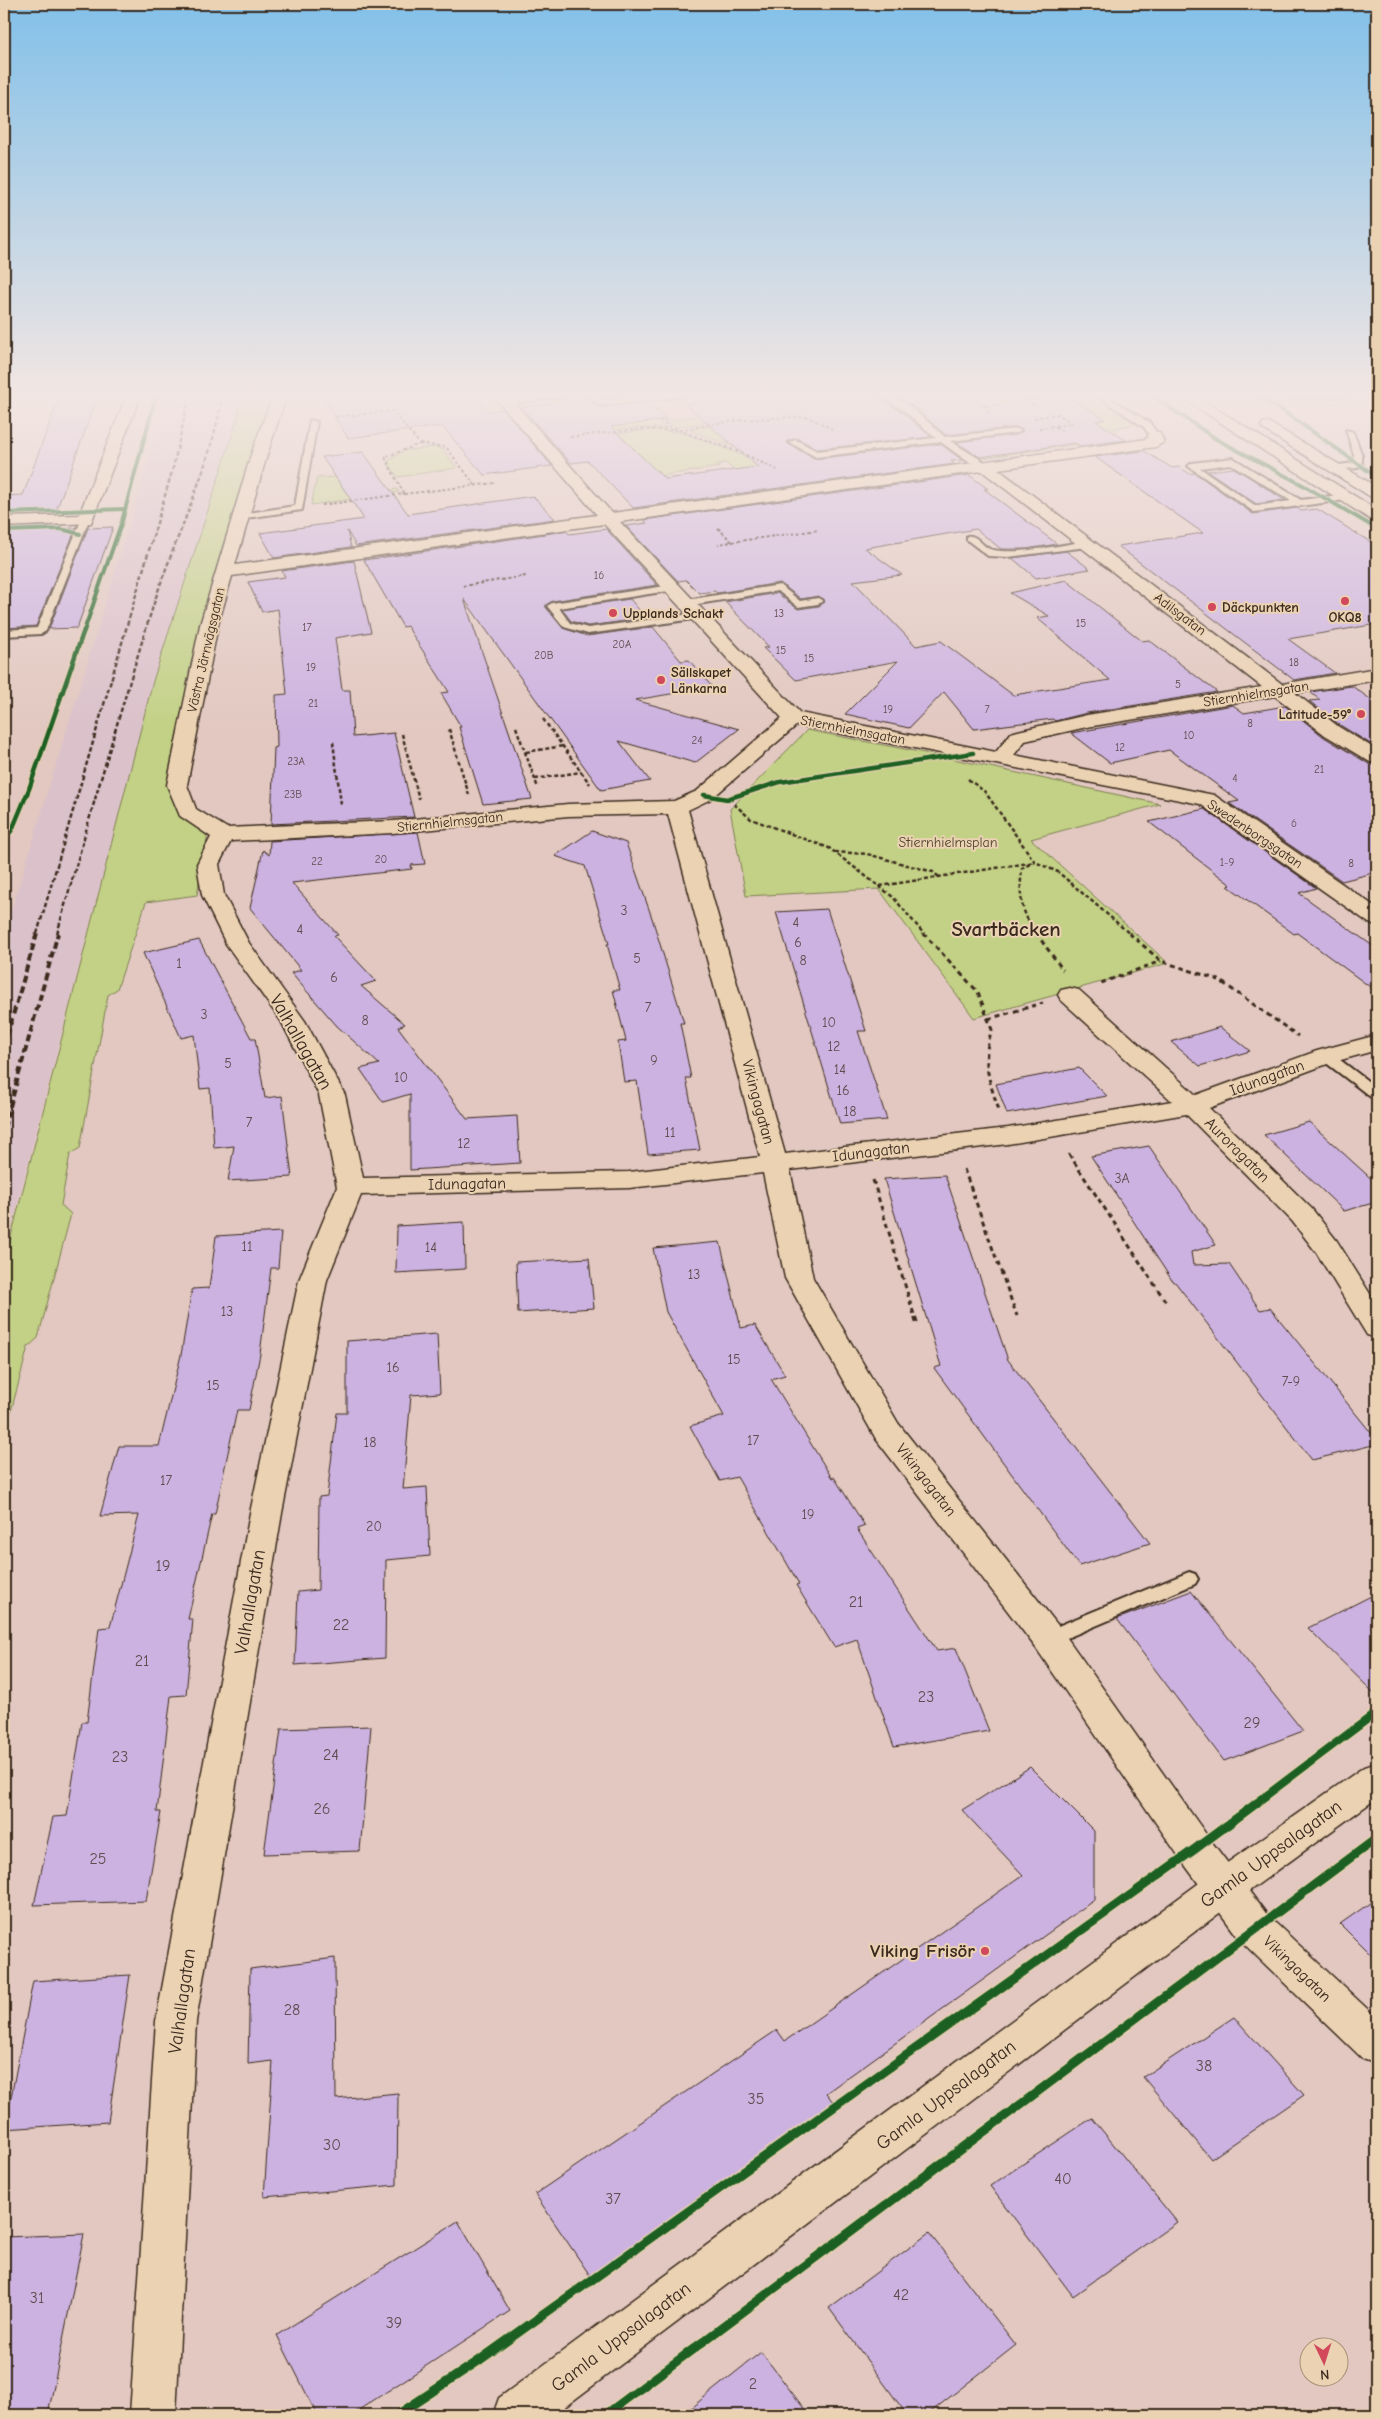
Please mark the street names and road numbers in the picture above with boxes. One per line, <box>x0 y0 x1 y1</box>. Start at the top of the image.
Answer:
street label: Västra Järnvägsgatan <box>183 586 229 714</box>
street label: Adilsgatan <box>1151 589 1209 639</box>
street label: Stiernhielmsgatan <box>1202 677 1310 711</box>
street label: Stiernhielmsgatan <box>799 711 907 749</box>
street label: Swedenborgsgatan <box>1204 796 1306 872</box>
street label: Stiernhielmsgatan <box>396 808 504 836</box>
street label: Valhallagatan <box>265 990 337 1094</box>
street label: Idunagatan <box>1227 1056 1307 1100</box>
street label: Vikingagatan <box>738 1058 778 1146</box>
street label: Auroragatan <box>1201 1114 1273 1186</box>
street label: Idunagatan <box>831 1138 911 1166</box>
street label: Idunagatan <box>428 1174 506 1194</box>
street label: Vikingagatan <box>892 1440 960 1520</box>
street label: Valhallagatan <box>230 1548 270 1656</box>
street label: Gamla Uppsalagatan <box>1196 1795 1346 1913</box>
street label: Vikingagatan <box>1259 1932 1335 2006</box>
street label: Valhallagatan <box>164 1947 200 2055</box>
street label: Gamla Uppsalagatan <box>872 2035 1020 2155</box>
street label: Gamla Uppsalagatan <box>547 2277 695 2397</box>

